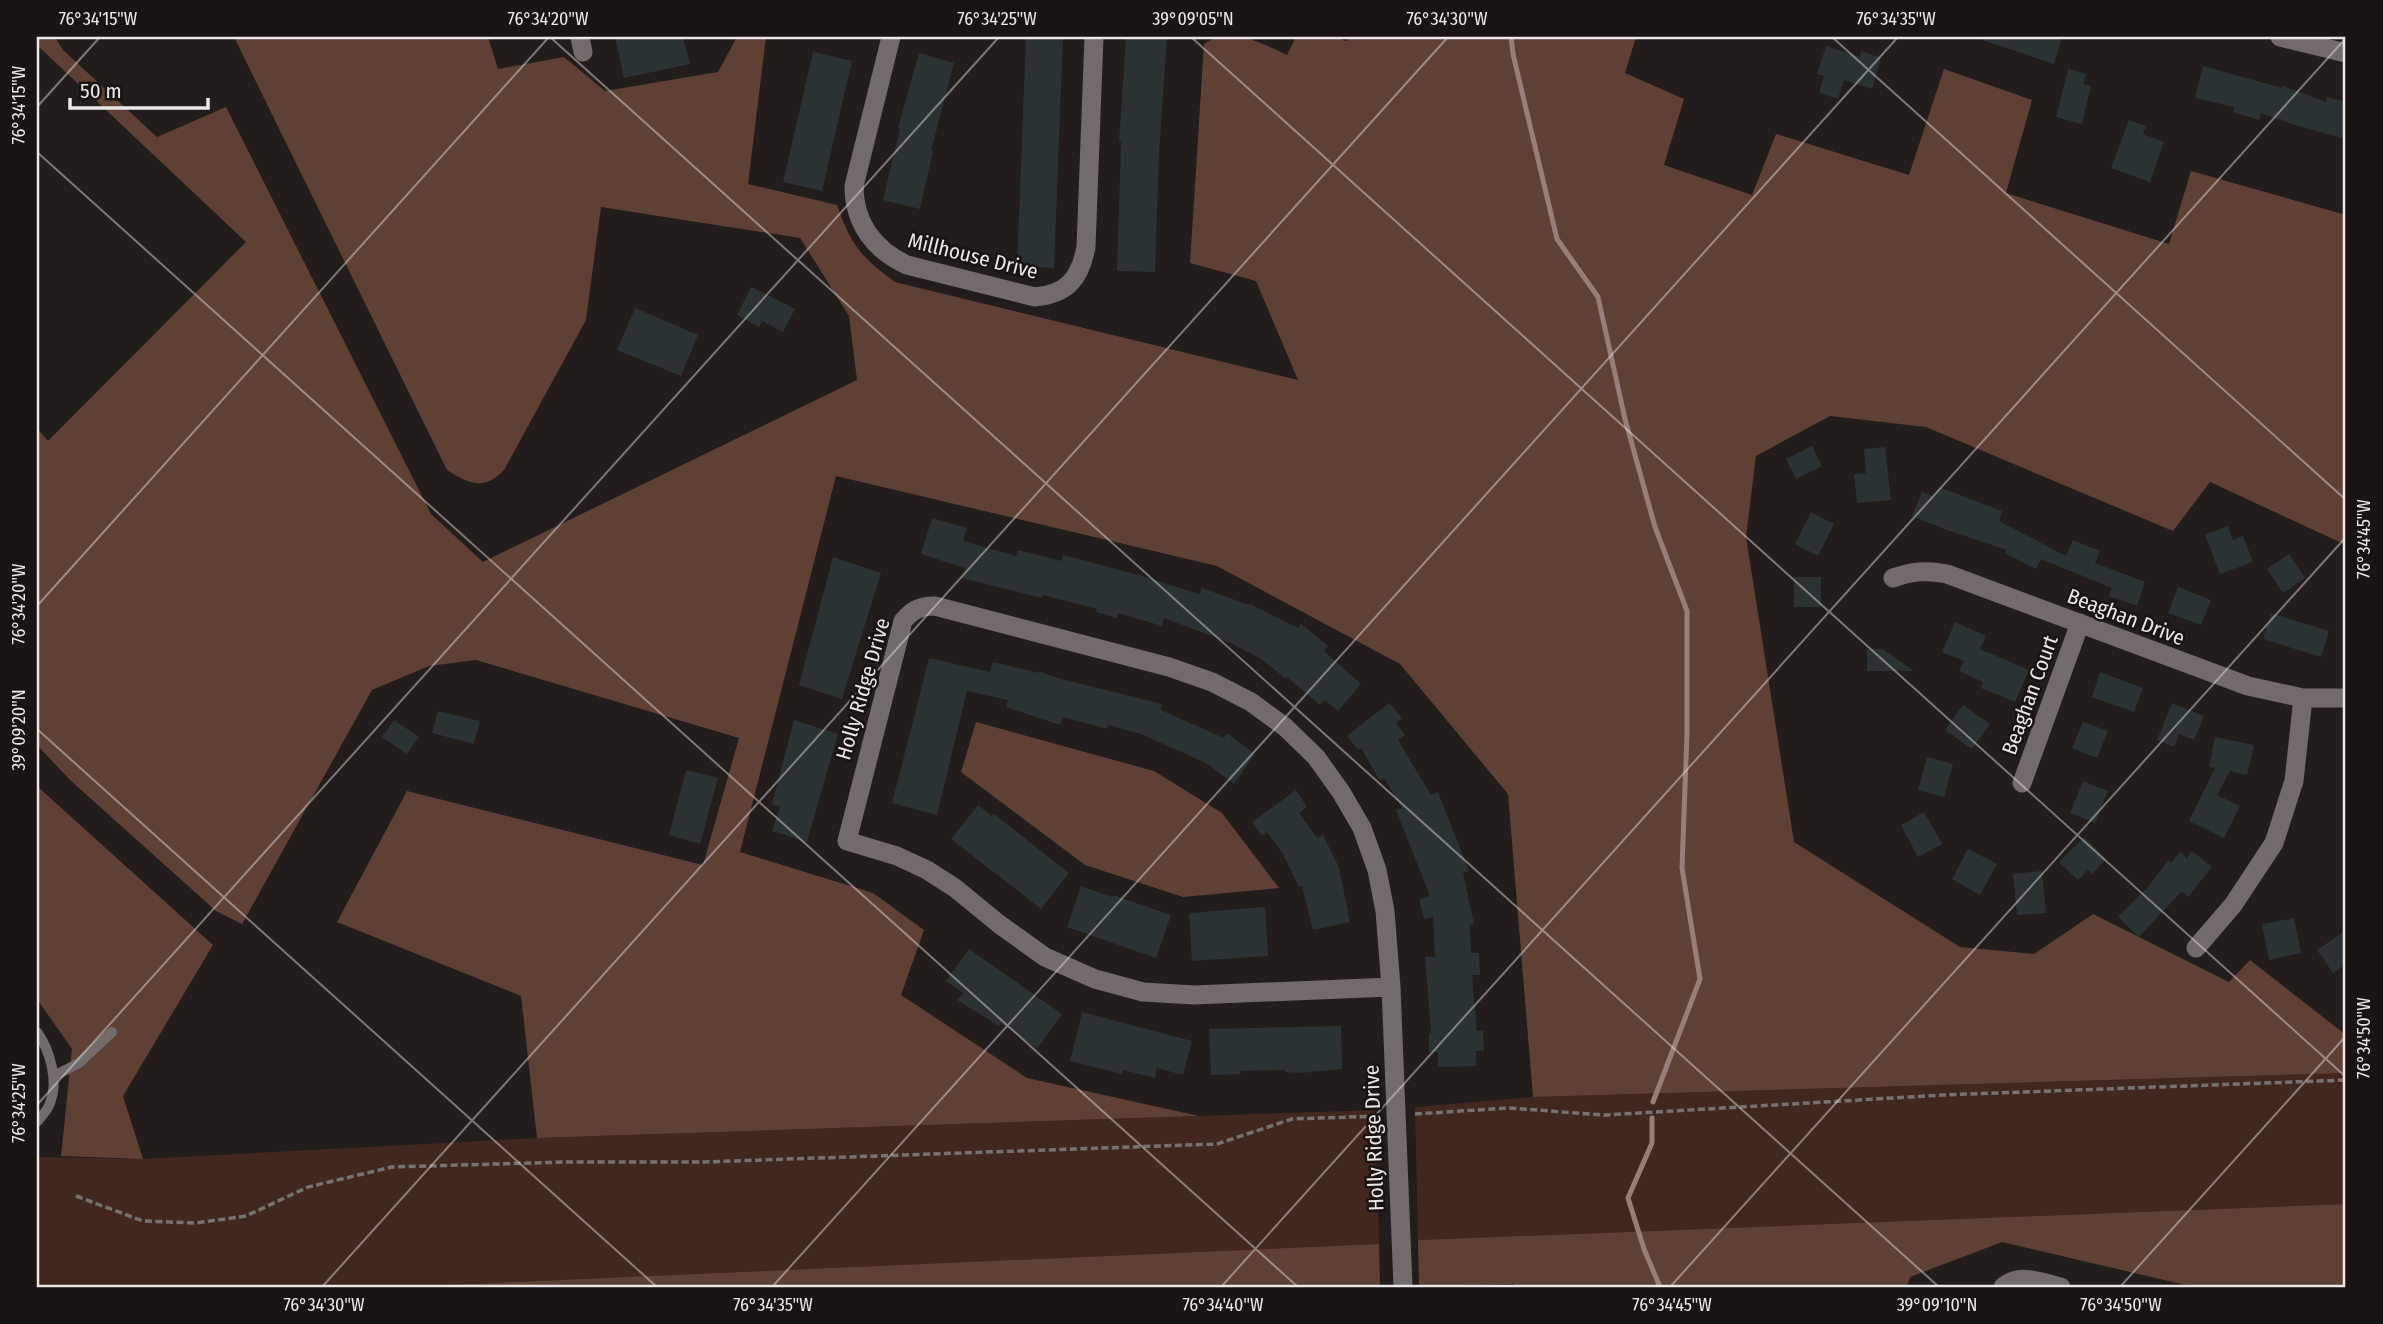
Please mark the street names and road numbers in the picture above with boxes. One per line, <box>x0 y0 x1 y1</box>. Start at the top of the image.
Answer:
street label: Millhouse Drive <box>905 227 1041 285</box>
street label: Beaghan Drive <box>2064 583 2188 651</box>
street label: Holly Ridge Drive <box>830 615 896 763</box>
street label: Beaghan Court <box>1996 631 2064 758</box>
street label: Holly Ridge Drive <box>1358 1064 1390 1212</box>

